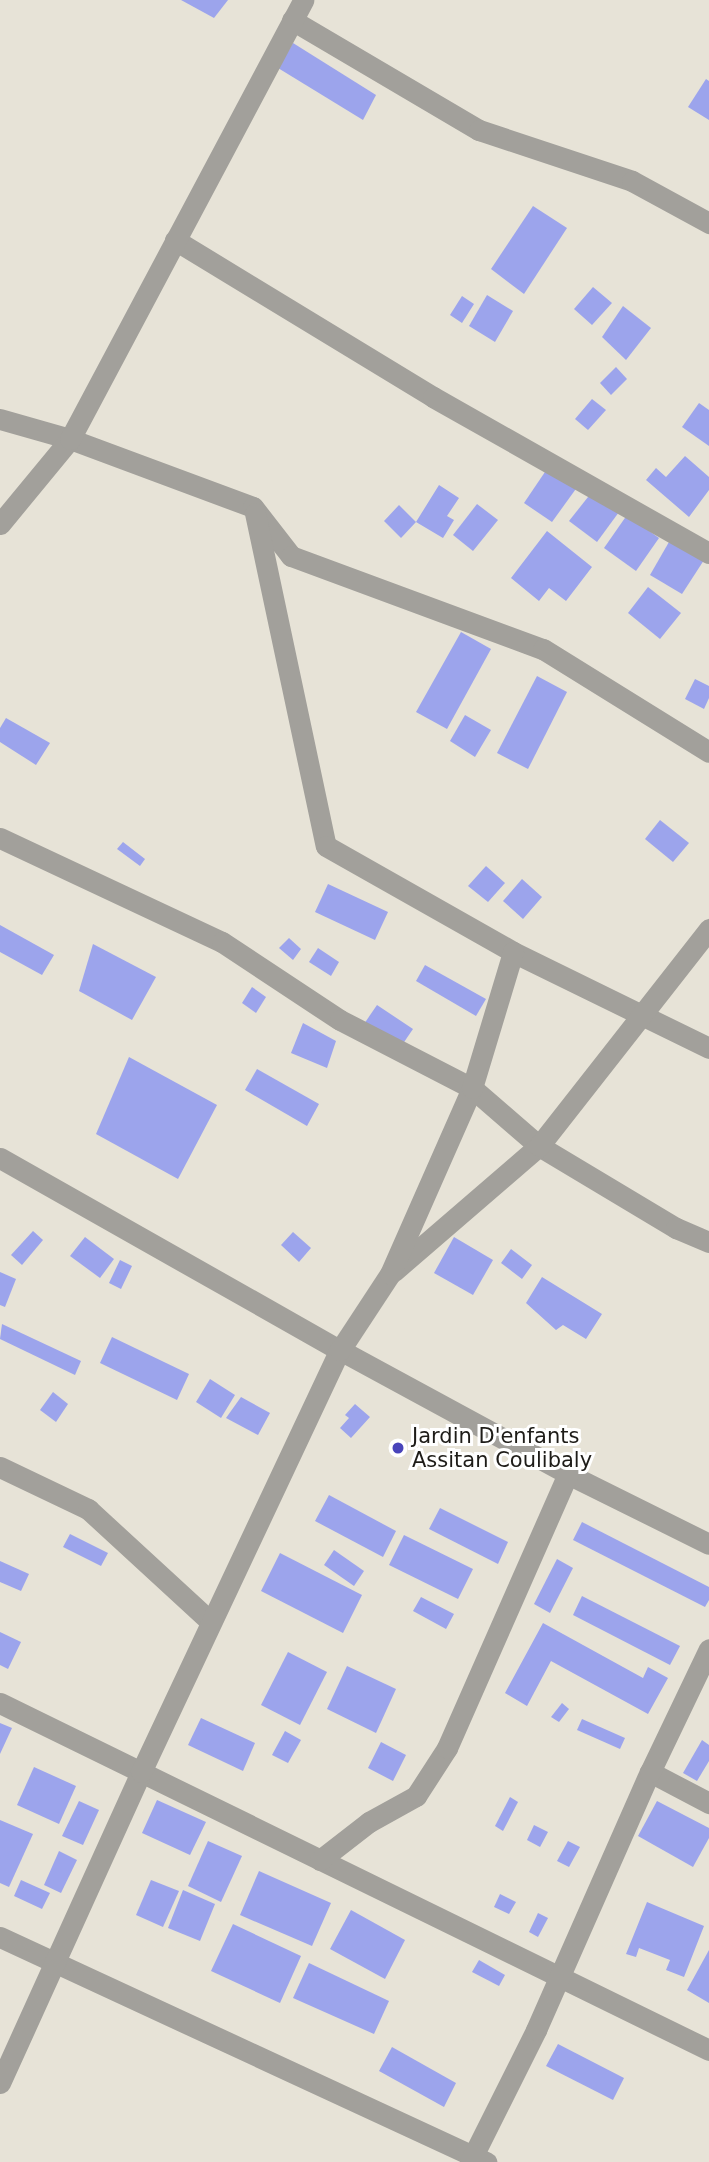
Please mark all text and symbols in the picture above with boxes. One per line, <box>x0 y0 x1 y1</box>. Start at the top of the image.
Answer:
place label: Jardin D'enfants Assitan Coulibaly <box>412 1423 592 1473</box>
marker: Jardin D'enfants Assitan Coulibaly <box>390 1440 406 1456</box>

